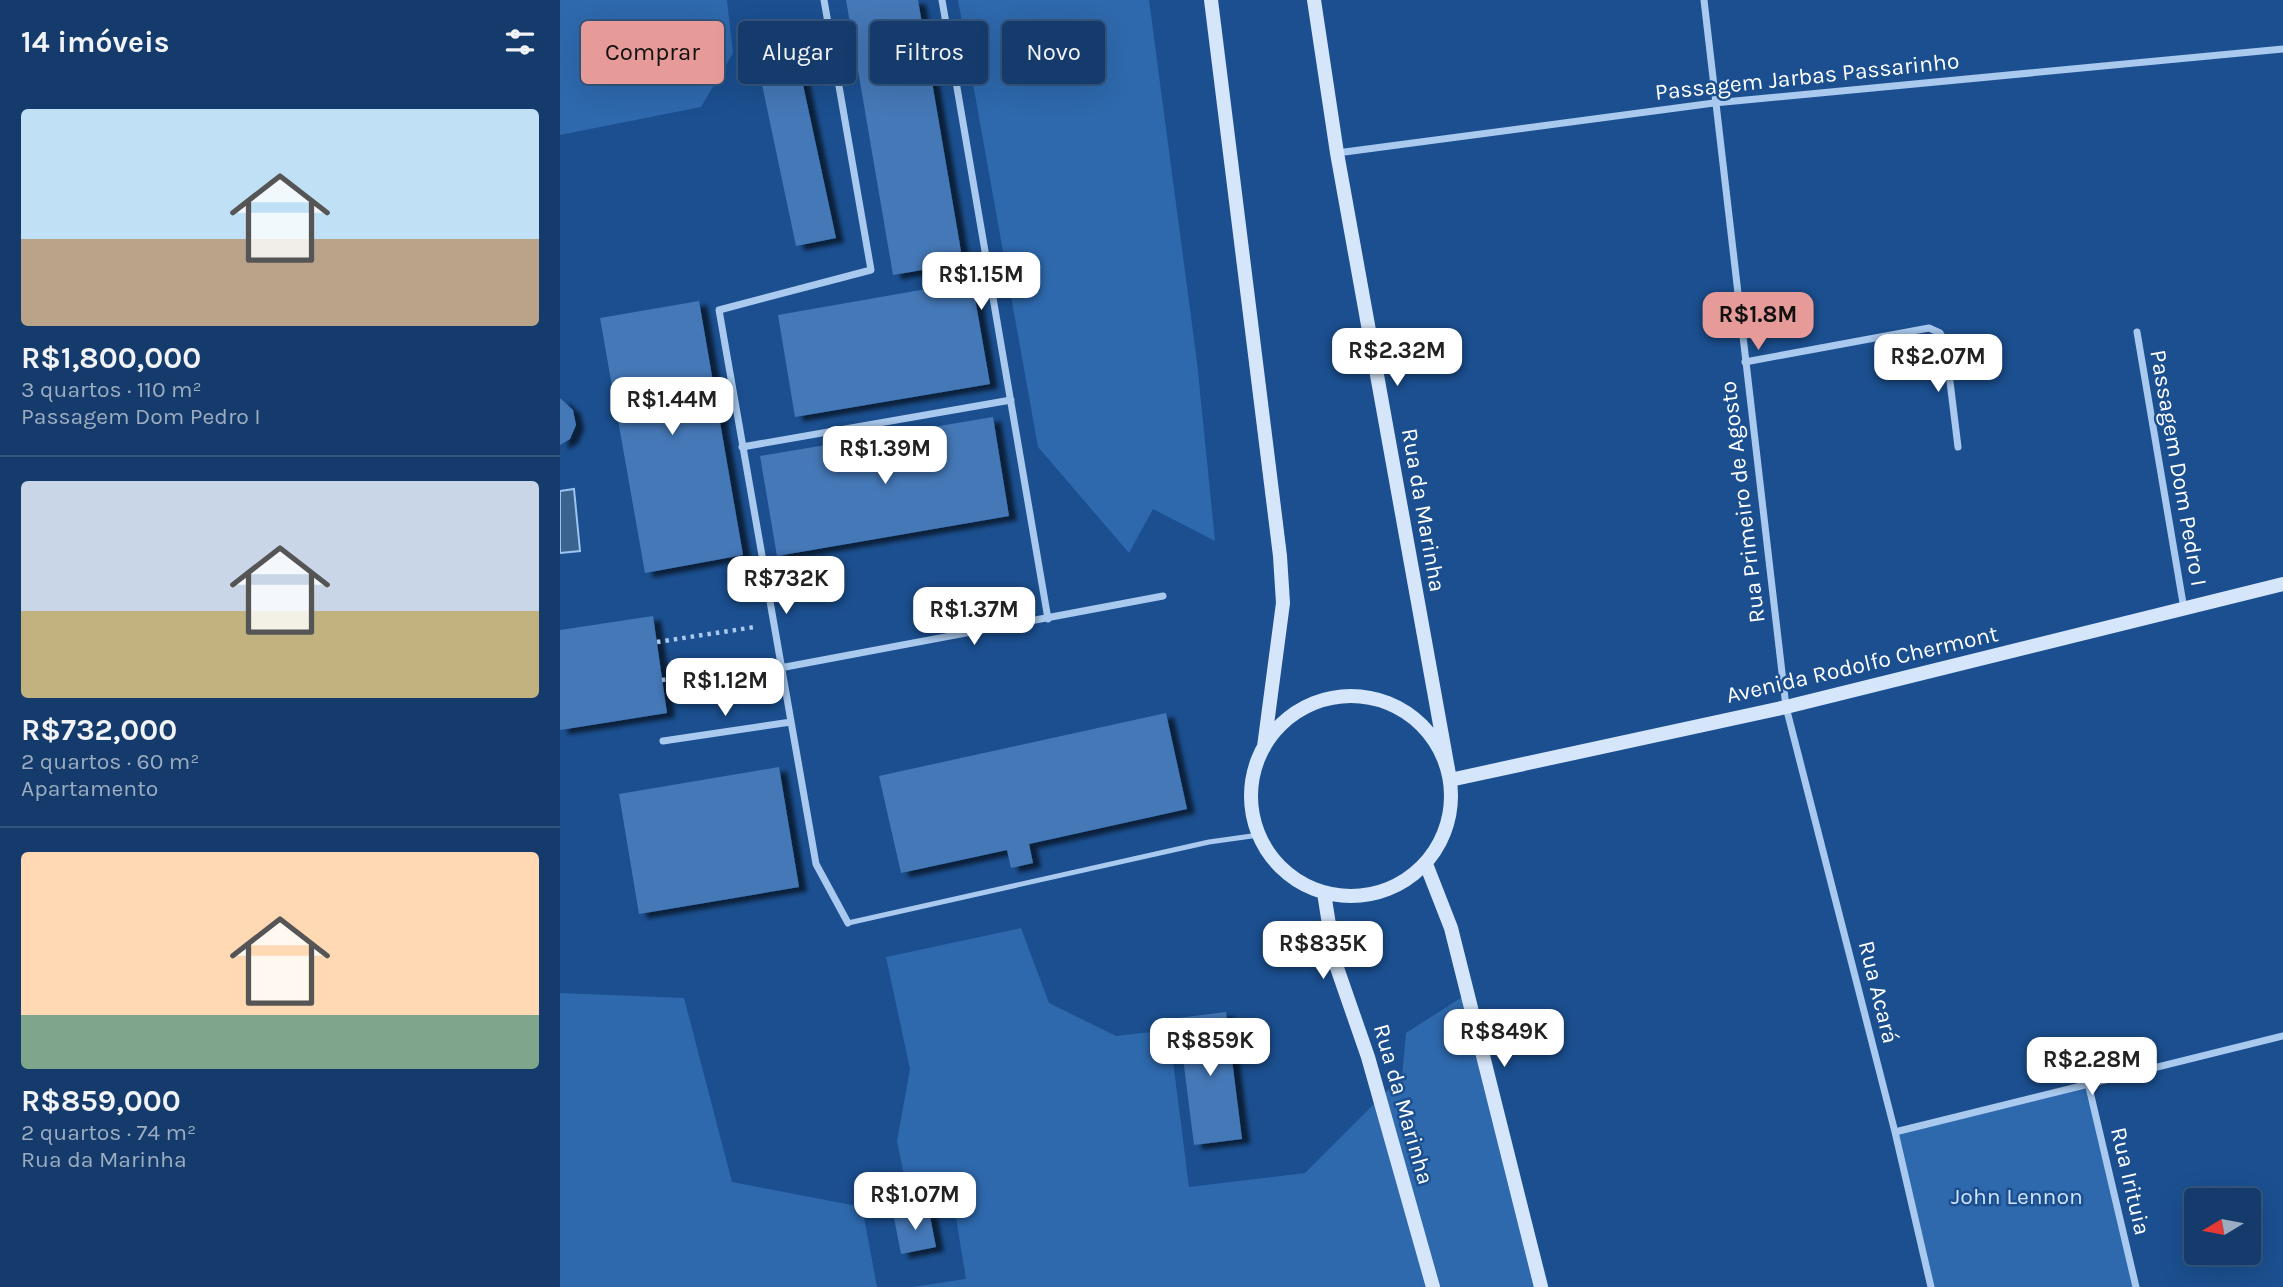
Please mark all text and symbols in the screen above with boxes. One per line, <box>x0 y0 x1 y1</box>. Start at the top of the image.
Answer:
chip: Comprar <box>581 21 724 84</box>
chip: Alugar <box>738 21 856 84</box>
chip: Filtros <box>870 21 988 84</box>
chip: Novo <box>1002 21 1105 84</box>
icon: filters <box>501 23 539 61</box>
text: 14 imóveis <box>21 24 170 60</box>
street label: Passagem Jarbas Passarinho <box>1654 47 1961 106</box>
icon: home <box>217 155 343 281</box>
pin: R$1.15M <box>916 252 1046 312</box>
text: R$1.15M <box>938 261 1024 288</box>
pin: R$1.8M <box>1701 292 1815 352</box>
text: R$1.8M <box>1719 301 1797 328</box>
pin: R$2.32M <box>1332 328 1462 388</box>
pin: R$2.07M <box>1873 334 2003 394</box>
text: R$2.32M <box>1348 337 1446 364</box>
text: R$1,800,000 <box>21 340 201 376</box>
text: R$2.07M <box>1890 343 1986 370</box>
street label: Passagem Dom Pedro I <box>2144 348 2213 588</box>
text: 3 quartos · 110 m² <box>21 376 202 403</box>
pin: R$1.44M <box>607 378 737 437</box>
street label: Rua Primeiro de Agosto <box>1714 379 1771 624</box>
text: R$1.44M <box>626 386 718 413</box>
text: Passagem Dom Pedro I <box>21 403 261 430</box>
pin: R$1.39M <box>820 426 950 486</box>
street label: Rua da Marinha <box>1396 426 1451 594</box>
text: R$1.39M <box>839 435 931 462</box>
icon: home <box>217 527 343 653</box>
pin: R$732K <box>729 556 843 616</box>
text: R$732K <box>743 565 829 592</box>
pin: R$1.37M <box>909 588 1039 647</box>
text: R$1.37M <box>929 596 1019 623</box>
street label: Avenida Rodolfo Chermont <box>1723 620 2001 709</box>
pin: R$1.12M <box>660 658 790 718</box>
text: R$1.12M <box>682 667 768 694</box>
text: R$732,000 <box>21 712 177 748</box>
text: 2 quartos · 60 m² <box>21 748 200 775</box>
text: Apartamento <box>21 775 158 802</box>
icon: home <box>217 898 343 1024</box>
pin: R$835K <box>1266 922 1380 981</box>
text: R$835K <box>1279 930 1367 957</box>
street label: Rua Acará <box>1853 938 1904 1046</box>
pin: R$849K <box>1447 1010 1561 1069</box>
pin: R$859K <box>1153 1018 1267 1078</box>
text: R$849K <box>1460 1018 1548 1045</box>
street label: Rua da Marinha <box>1368 1021 1439 1187</box>
text: R$859K <box>1166 1027 1254 1054</box>
pin: R$2.28M <box>2027 1038 2157 1097</box>
text: R$2.28M <box>2043 1046 2141 1073</box>
text: R$859,000 <box>21 1083 181 1119</box>
text: 2 quartos · 74 m² <box>21 1119 196 1146</box>
street label: Rua Irituia <box>2105 1125 2156 1238</box>
text: Rua da Marinha <box>21 1146 187 1173</box>
pin: R$1.07M <box>850 1172 980 1232</box>
text: R$1.07M <box>870 1181 960 1208</box>
park label: John Lennon <box>1951 1183 2083 1210</box>
north arrow <box>2184 1188 2261 1265</box>
map controls <box>2184 1188 2261 1265</box>

